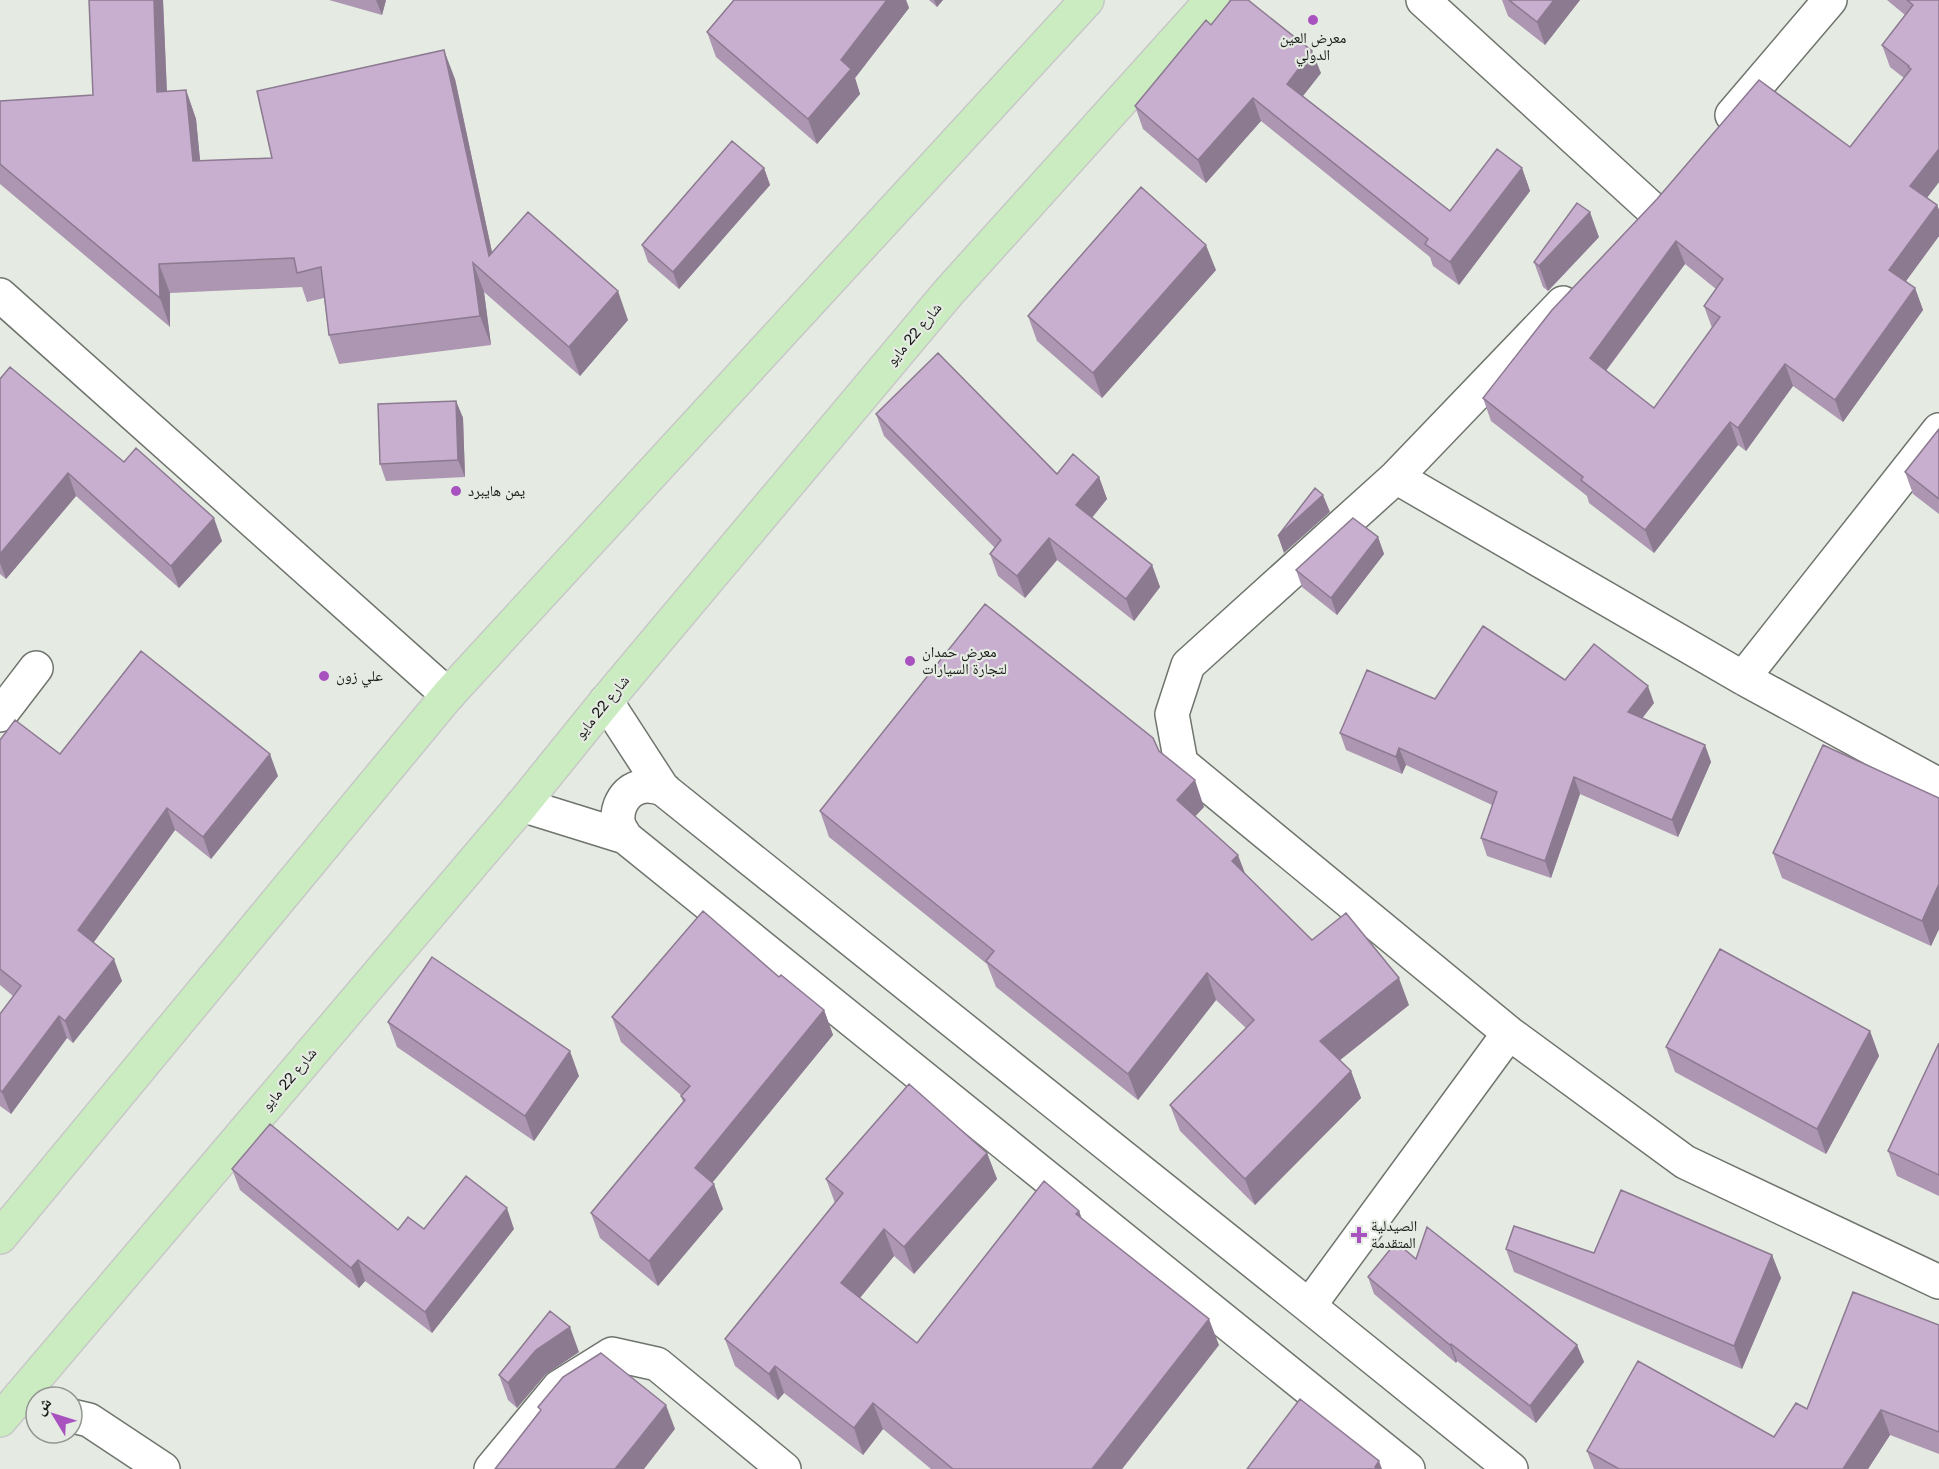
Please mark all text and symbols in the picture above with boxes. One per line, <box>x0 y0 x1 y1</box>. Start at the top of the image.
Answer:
marker: معرض العين الدولي <box>1306 13 1320 27</box>
place label: معرض العين الدولي <box>1280 28 1346 67</box>
street label: شارع 22 مايو <box>882 298 946 370</box>
place label: يمن هايبرد <box>468 481 525 501</box>
marker: يمن هايبرد <box>449 484 463 498</box>
place label: معرض حمدان لتجارة السيارات <box>922 642 1007 678</box>
marker: معرض حمدان لتجارة السيارات <box>903 654 917 668</box>
place label: علي زون <box>336 666 383 688</box>
marker: علي زون <box>317 669 331 683</box>
street label: شارع 22 مايو <box>570 671 634 743</box>
street label: شارع 22 مايو <box>257 1043 321 1115</box>
place label: الصيدلية المتقدمة <box>1371 1216 1417 1251</box>
marker: الصيدلية المتقدمة <box>1352 1228 1366 1242</box>
north arrow <box>24 1385 84 1445</box>
text: ش <box>29 1393 55 1419</box>

